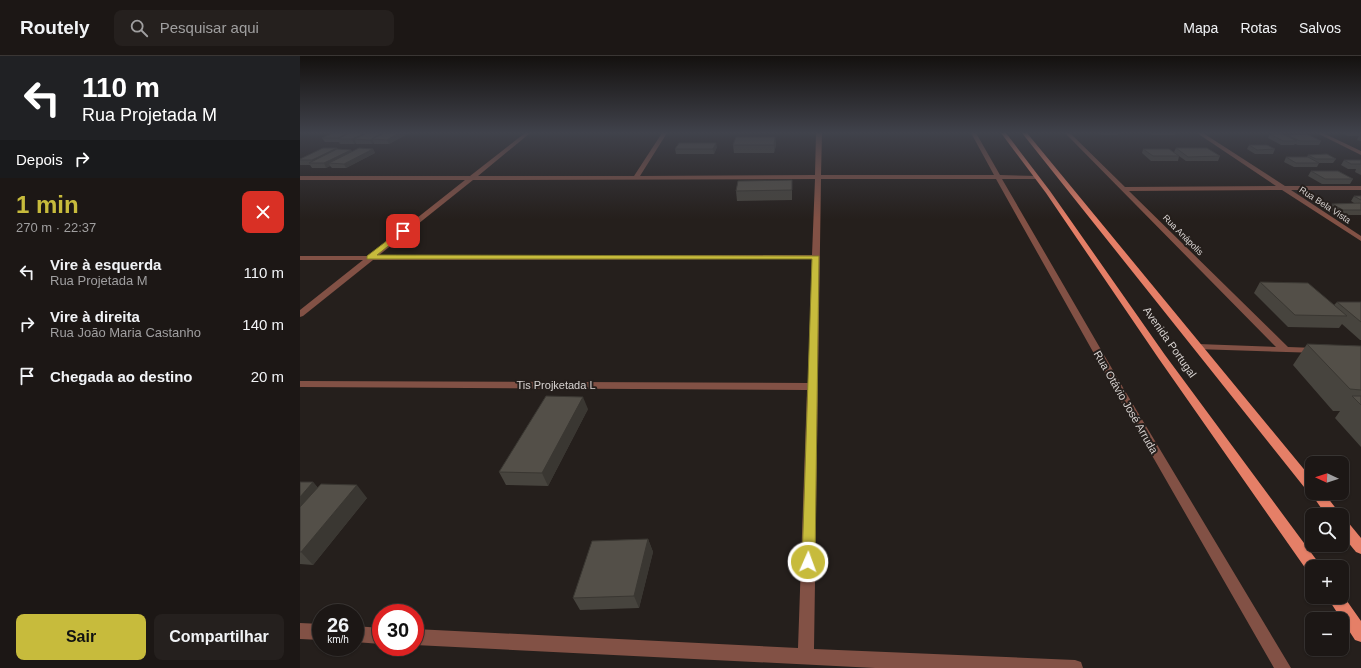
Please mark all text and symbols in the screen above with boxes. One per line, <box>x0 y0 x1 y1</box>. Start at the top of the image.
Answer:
search box <box>114 10 394 46</box>
text: Routely <box>20 17 90 38</box>
icon: search <box>128 17 150 39</box>
text: Pesquisar aqui <box>160 19 259 36</box>
text: Mapa <box>1183 20 1218 36</box>
text: Rotas <box>1240 20 1277 36</box>
text: Salvos <box>1299 20 1341 36</box>
icon: left <box>16 72 68 124</box>
text: 110 m <box>82 72 160 103</box>
text: Rua Projetada M <box>82 105 217 125</box>
icon: right <box>71 148 93 170</box>
text: Depois <box>16 151 63 168</box>
street label: Rua Bela Vista <box>1297 185 1353 225</box>
text: 1 min <box>16 191 79 218</box>
button: close <box>242 191 284 233</box>
street label: Rua Anápolis <box>1161 213 1206 258</box>
pin <box>386 214 420 248</box>
text: 270 m · 22:37 <box>16 220 96 235</box>
icon: arrive <box>392 220 414 242</box>
text: Vire à esquerda <box>50 256 161 273</box>
icon: left <box>16 261 38 283</box>
text: 110 m <box>243 264 284 281</box>
text: Rua Projetada M <box>50 273 148 288</box>
street label: Avenida Portugal <box>1141 304 1199 380</box>
text: Vire à direita <box>50 308 140 325</box>
icon: right <box>16 313 38 335</box>
text: 140 m <box>242 316 284 333</box>
text: Rua João Maria Castanho <box>50 325 201 340</box>
street label: Rua Otávio José Arruda <box>1092 348 1161 456</box>
icon: arrive <box>16 365 38 387</box>
text: Chegada ao destino <box>50 368 193 385</box>
text: 20 m <box>251 368 284 385</box>
street label: Tis Projketada L <box>516 379 596 391</box>
north arrow <box>1305 456 1349 500</box>
map controls <box>1305 456 1349 656</box>
button: search <box>1305 508 1349 552</box>
position arrow <box>787 541 829 583</box>
button: + <box>1305 560 1349 604</box>
speed limit sign: 30 <box>372 604 424 656</box>
button: − <box>1305 612 1349 656</box>
button: Sair <box>16 614 146 660</box>
button: Compartilhar <box>154 614 284 660</box>
text: 26 <box>327 614 349 636</box>
text: km/h <box>327 634 349 645</box>

